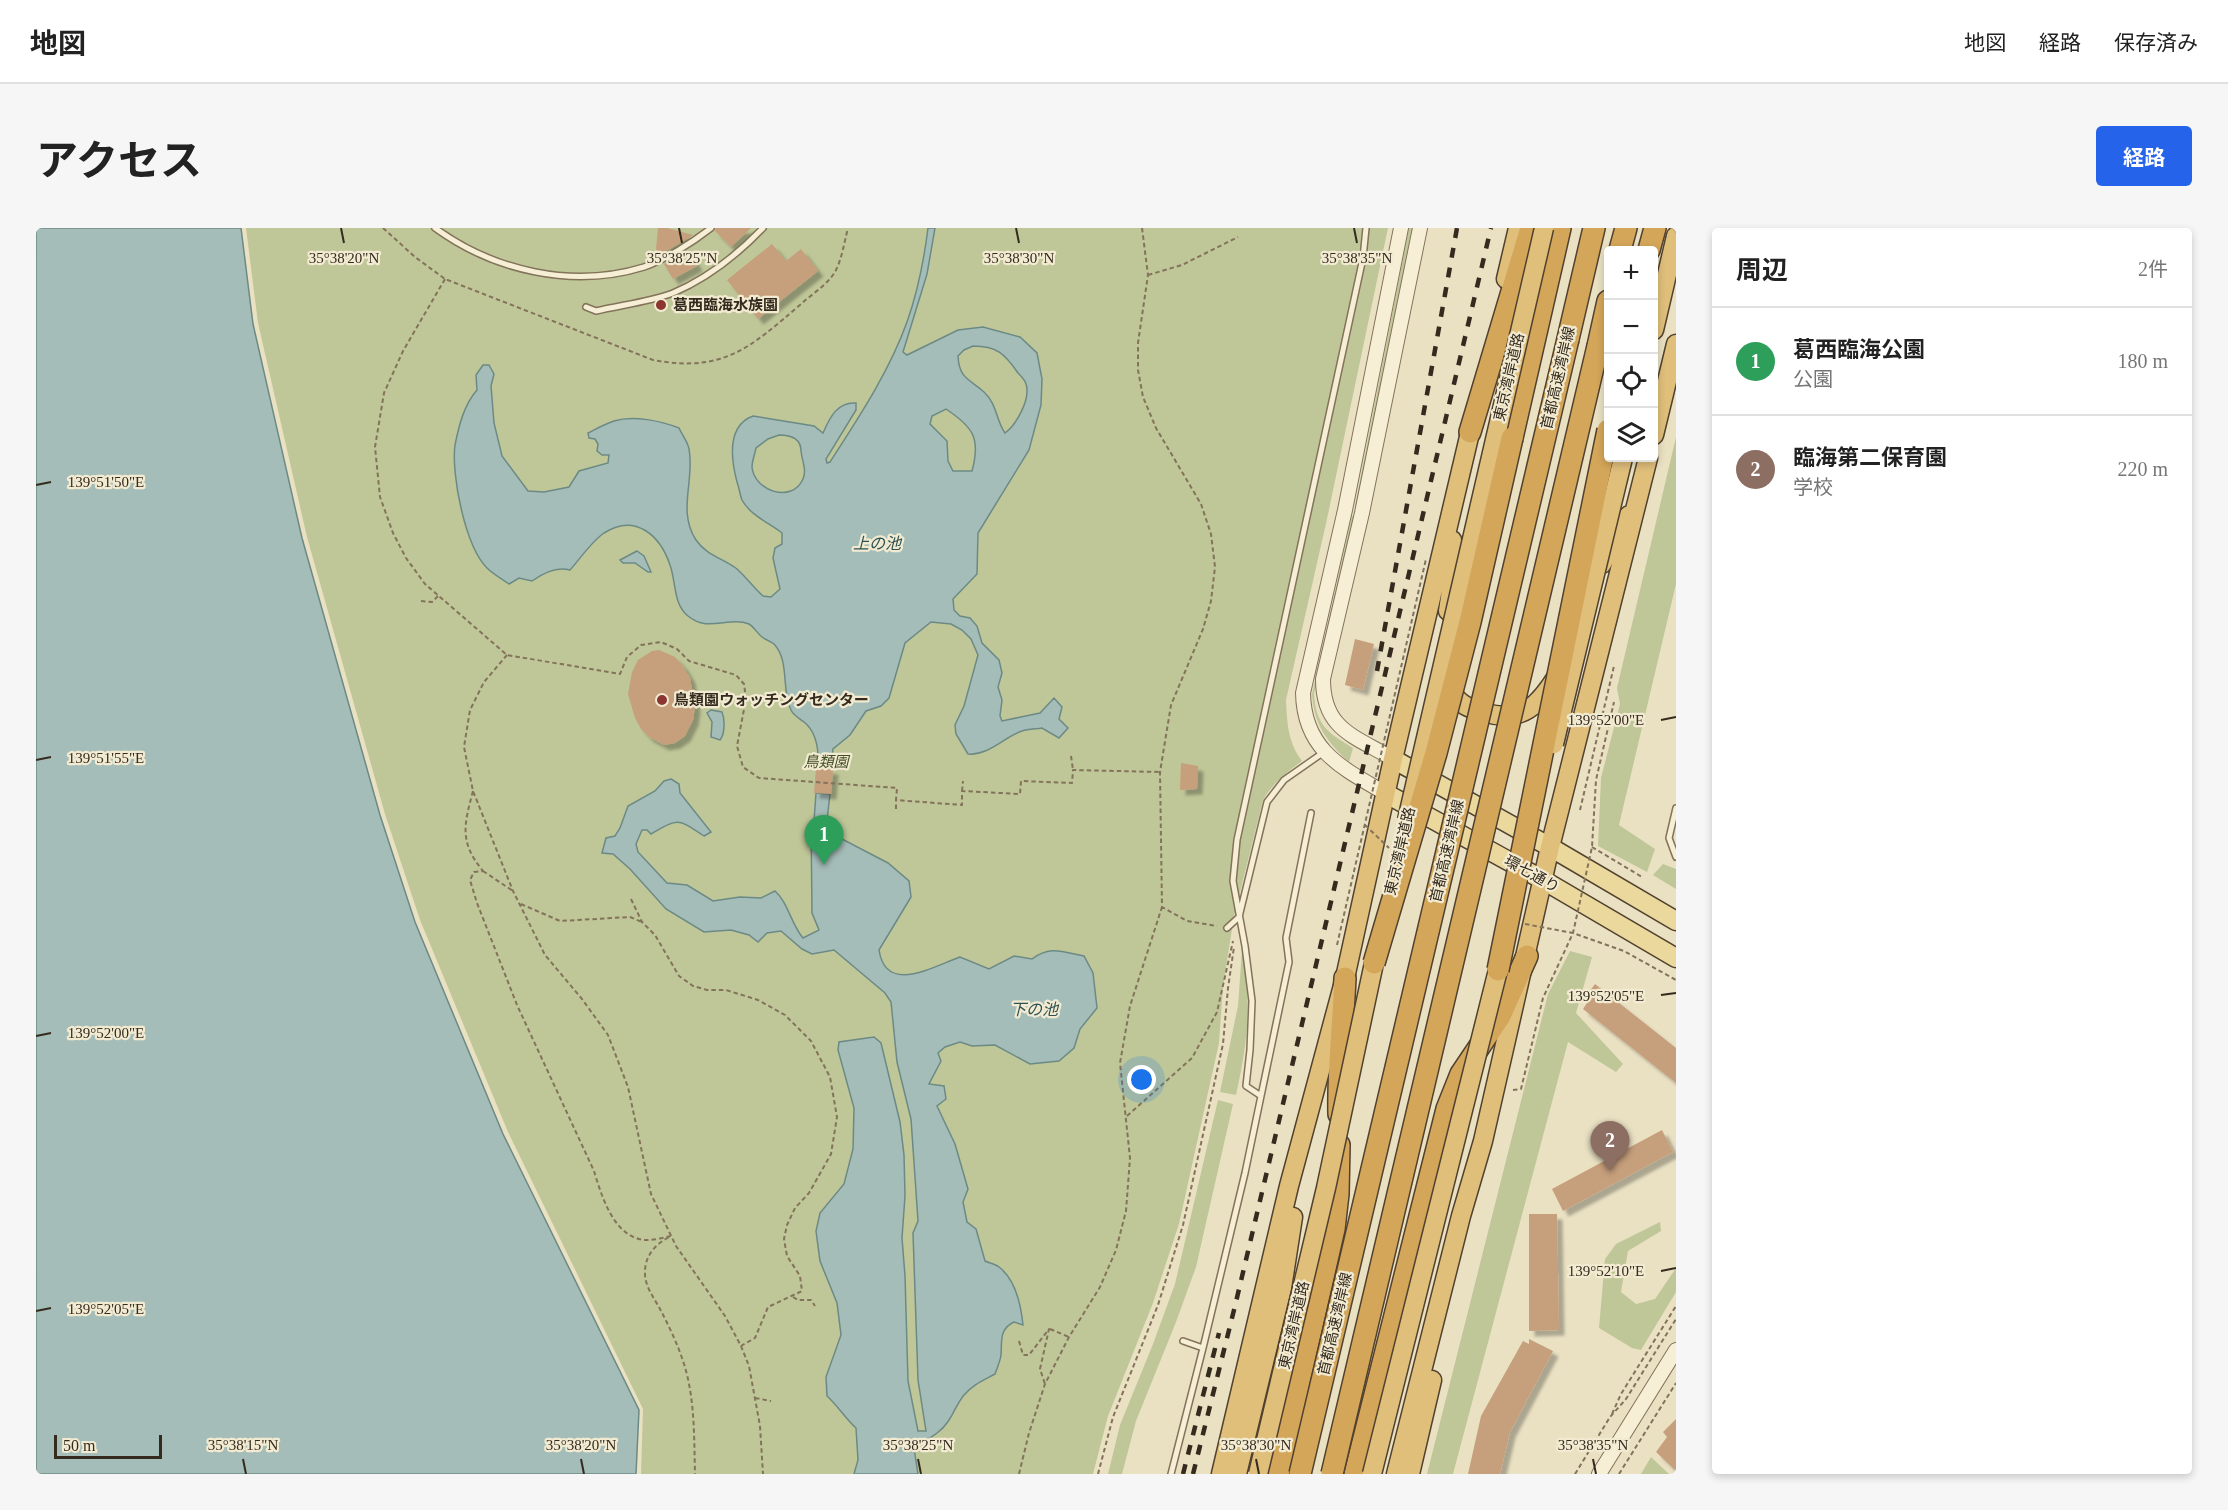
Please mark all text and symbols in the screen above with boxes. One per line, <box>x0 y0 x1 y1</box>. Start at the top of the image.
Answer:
text: 地図 <box>30 28 86 59</box>
text: 地図 <box>1964 31 2006 55</box>
text: 経路 <box>2039 31 2081 55</box>
text: 保存済み <box>2114 31 2198 55</box>
button: 経路 <box>2096 126 2192 186</box>
text: アクセス <box>36 138 202 184</box>
map controls <box>1604 246 1658 462</box>
button: + <box>1604 246 1658 300</box>
text: 35°38'20"N <box>309 250 379 266</box>
text: 35°38'25"N <box>647 250 717 266</box>
text: 35°38'30"N <box>984 250 1054 266</box>
text: 35°38'35"N <box>1322 250 1392 266</box>
text: 周辺 <box>1736 256 1788 285</box>
text: 2件 <box>2138 258 2168 280</box>
place label: 葛西臨海水族園 <box>673 296 778 313</box>
marker: 葛西臨海水族園 <box>654 298 668 312</box>
button: − <box>1604 300 1658 354</box>
street label: 首都高速湾岸線 <box>1538 325 1578 431</box>
street label: 東京湾岸道路 <box>1491 331 1527 423</box>
text: 葛西臨海公園 <box>1793 337 1925 362</box>
text: 1 <box>1751 350 1761 372</box>
text: 180 m <box>2117 350 2168 372</box>
button: locate <box>1604 354 1658 408</box>
text: 公園 <box>1793 368 1833 390</box>
button: layers <box>1604 408 1658 462</box>
text: 臨海第二保育園 <box>1793 445 1947 470</box>
text: 2 <box>1751 458 1761 480</box>
text: 220 m <box>2117 458 2168 480</box>
text: 139°51'50"E <box>68 474 144 490</box>
text: 学校 <box>1793 476 1833 498</box>
water label: 上の池 <box>853 535 903 552</box>
place label: 鳥類園ウォッチングセンター <box>674 691 869 708</box>
marker: 鳥類園ウォッチングセンター <box>655 693 669 707</box>
text: 139°52'00"E <box>1568 712 1644 728</box>
text: 139°51'55"E <box>68 750 144 766</box>
park label: 鳥類園 <box>803 754 850 770</box>
street label: 首都高速湾岸線 <box>1427 798 1467 904</box>
street label: 東京湾岸道路 <box>1382 805 1418 897</box>
pin: 1 <box>804 816 844 865</box>
street label: 環七通り <box>1502 852 1562 896</box>
text: 139°52'05"E <box>1568 988 1644 1004</box>
water label: 下の池 <box>1010 1001 1060 1018</box>
text: 139°52'00"E <box>68 1025 144 1041</box>
your location <box>1127 1065 1156 1094</box>
pin: 2 <box>1590 1122 1630 1171</box>
text: 139°52'10"E <box>1568 1263 1644 1279</box>
street label: 首都高速湾岸線 <box>1315 1271 1355 1377</box>
street label: 東京湾岸道路 <box>1276 1279 1312 1371</box>
text: 139°52'05"E <box>68 1301 144 1317</box>
scale bar <box>54 1432 162 1460</box>
text: 50 m <box>63 1437 95 1454</box>
text: 35°38'15"N <box>208 1437 278 1453</box>
text: 35°38'20"N <box>546 1437 616 1453</box>
text: 35°38'25"N <box>883 1437 953 1453</box>
text: 35°38'30"N <box>1221 1437 1291 1453</box>
text: 35°38'35"N <box>1558 1437 1628 1453</box>

